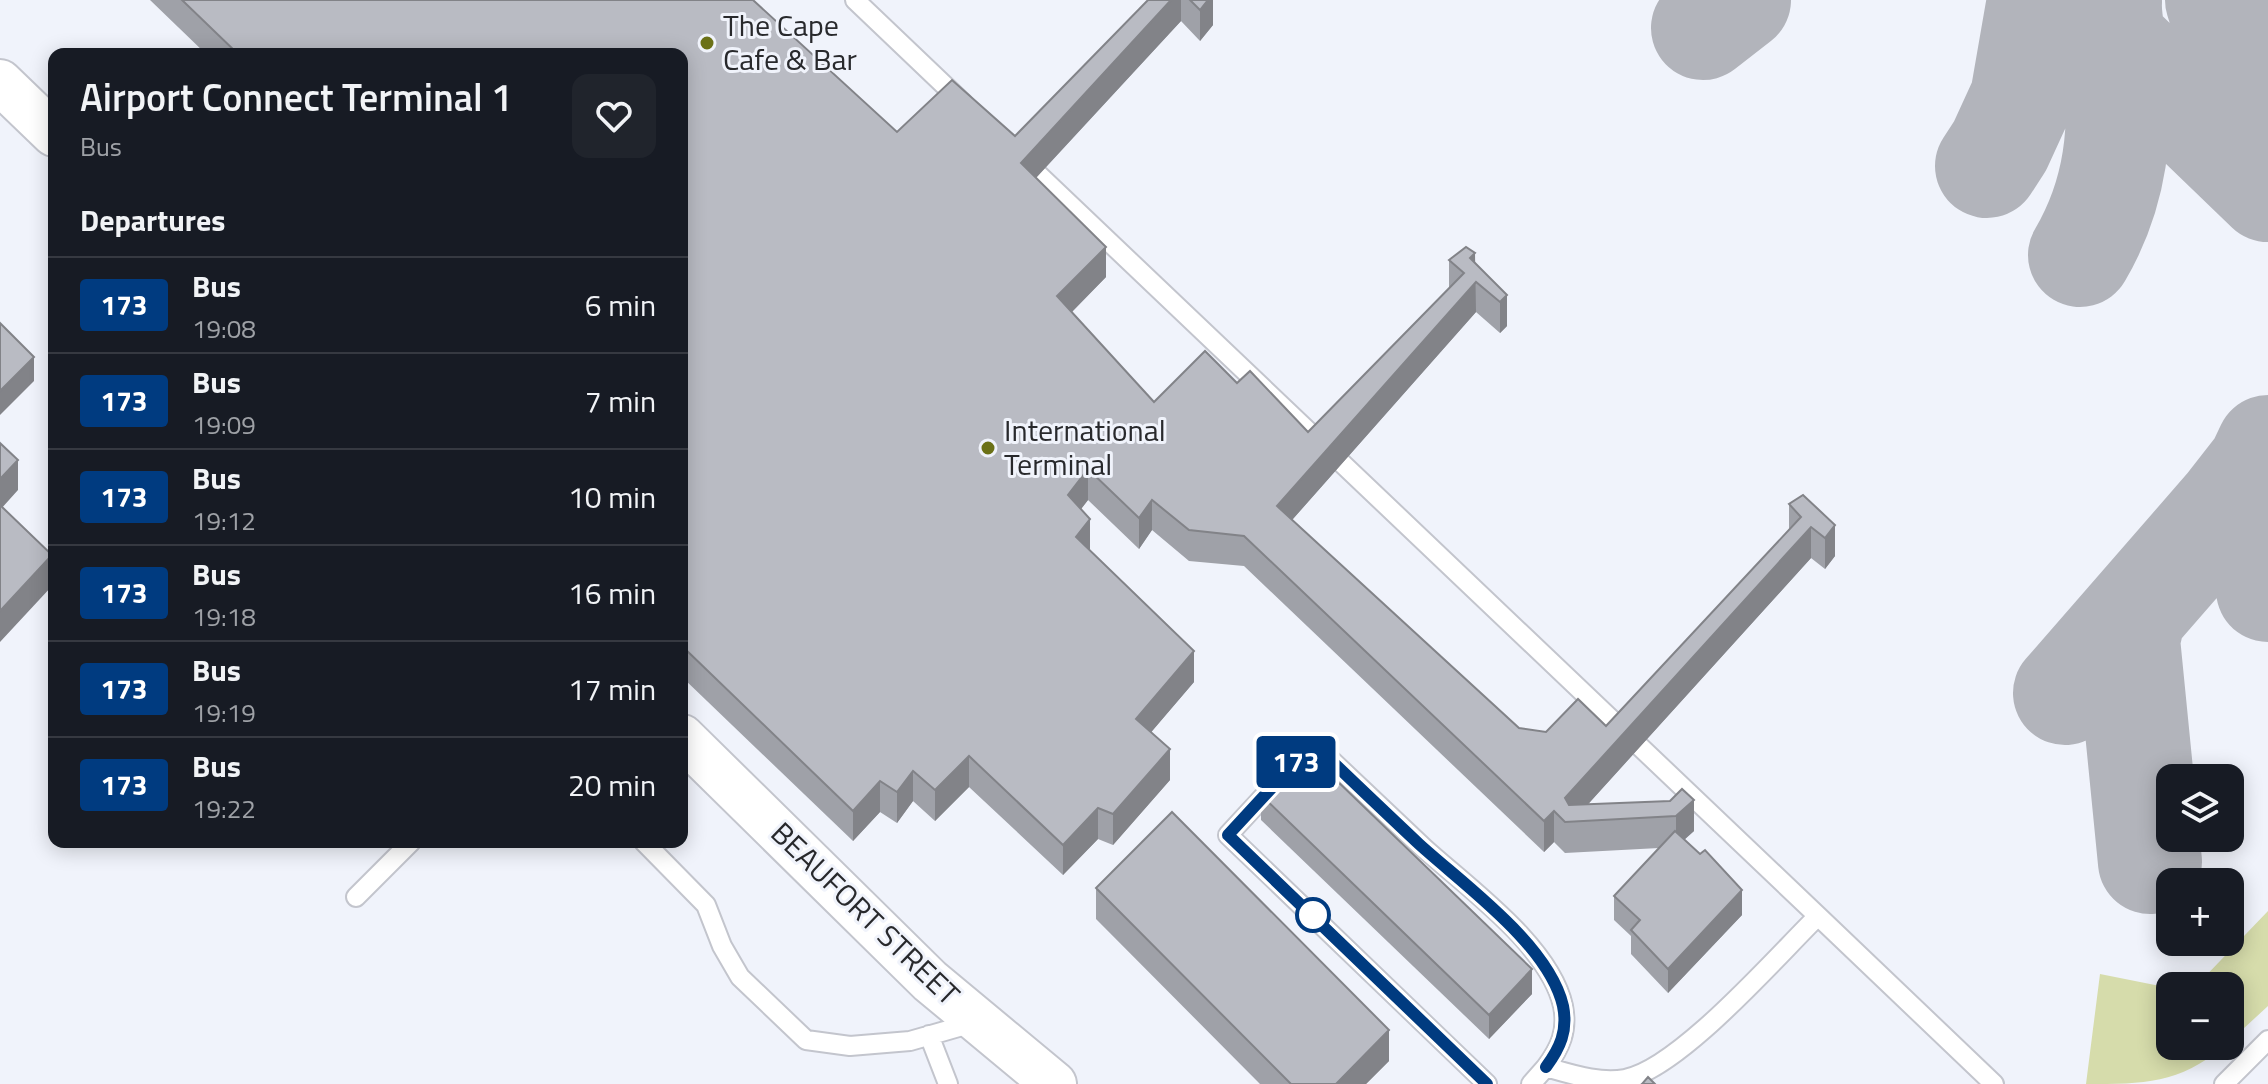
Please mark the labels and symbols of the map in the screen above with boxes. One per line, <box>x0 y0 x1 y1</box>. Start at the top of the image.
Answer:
place label: The Cape Cafe & Bar <box>723 2 857 82</box>
marker: The Cape Cafe & Bar <box>698 34 716 52</box>
place label: International Terminal <box>1004 407 1166 487</box>
marker: International Terminal <box>979 439 997 457</box>
line badge: 173 <box>1250 736 1342 788</box>
street label: BEAUFORT STREET <box>761 811 971 1016</box>
unlabelled marker <box>1296 898 1330 932</box>

